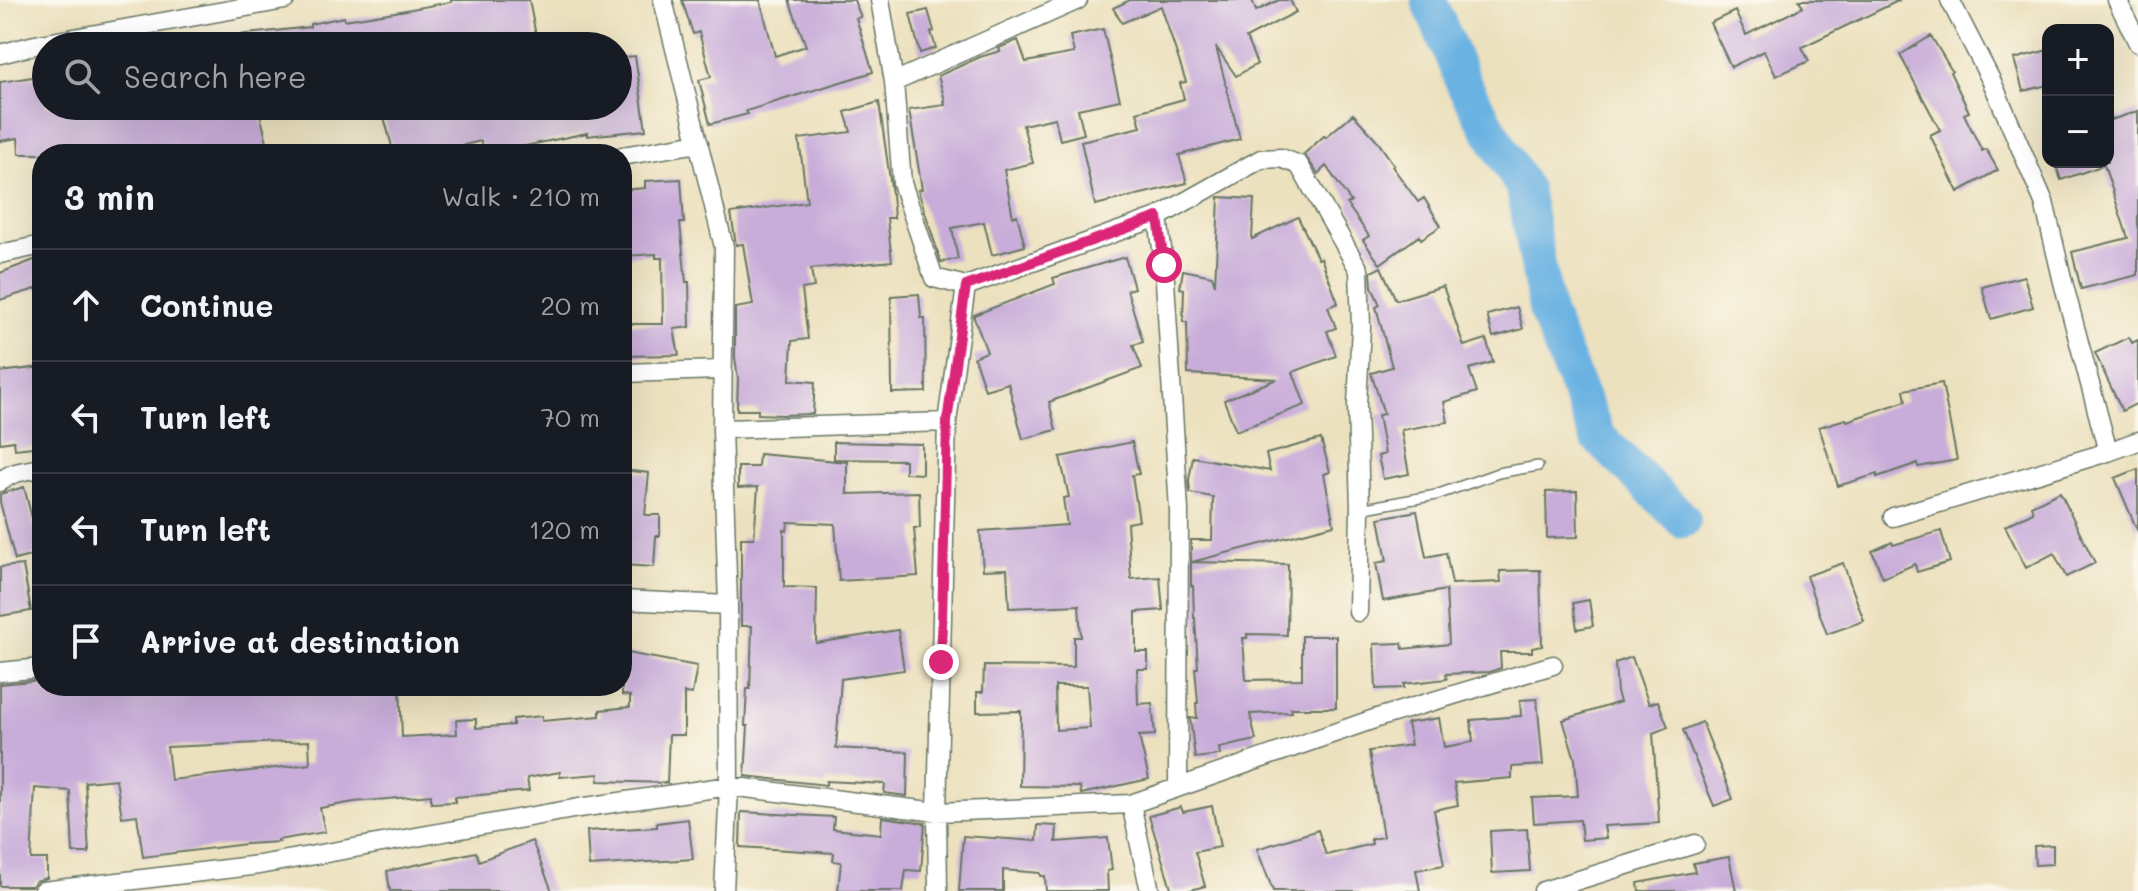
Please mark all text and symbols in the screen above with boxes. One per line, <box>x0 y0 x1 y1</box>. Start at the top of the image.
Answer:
map controls <box>2042 24 2114 168</box>
button: + <box>2042 24 2114 96</box>
search box <box>32 32 632 120</box>
icon: search <box>60 54 104 98</box>
text: Search here <box>124 56 307 96</box>
button: − <box>2042 96 2114 168</box>
text: 3 min <box>64 174 155 219</box>
text: Walk · 210 m <box>441 179 600 213</box>
route start <box>1146 247 1182 283</box>
icon: ahead <box>64 283 108 327</box>
text: Continue <box>140 285 273 325</box>
text: 20 m <box>540 288 600 322</box>
icon: left <box>64 395 108 439</box>
text: Turn left <box>140 397 271 437</box>
text: 70 m <box>540 400 600 434</box>
icon: left <box>64 507 108 551</box>
text: Turn left <box>140 509 271 549</box>
text: 120 m <box>529 512 600 546</box>
icon: arrive <box>64 619 108 663</box>
text: Arrive at destination <box>140 621 460 661</box>
route end <box>923 644 959 680</box>

